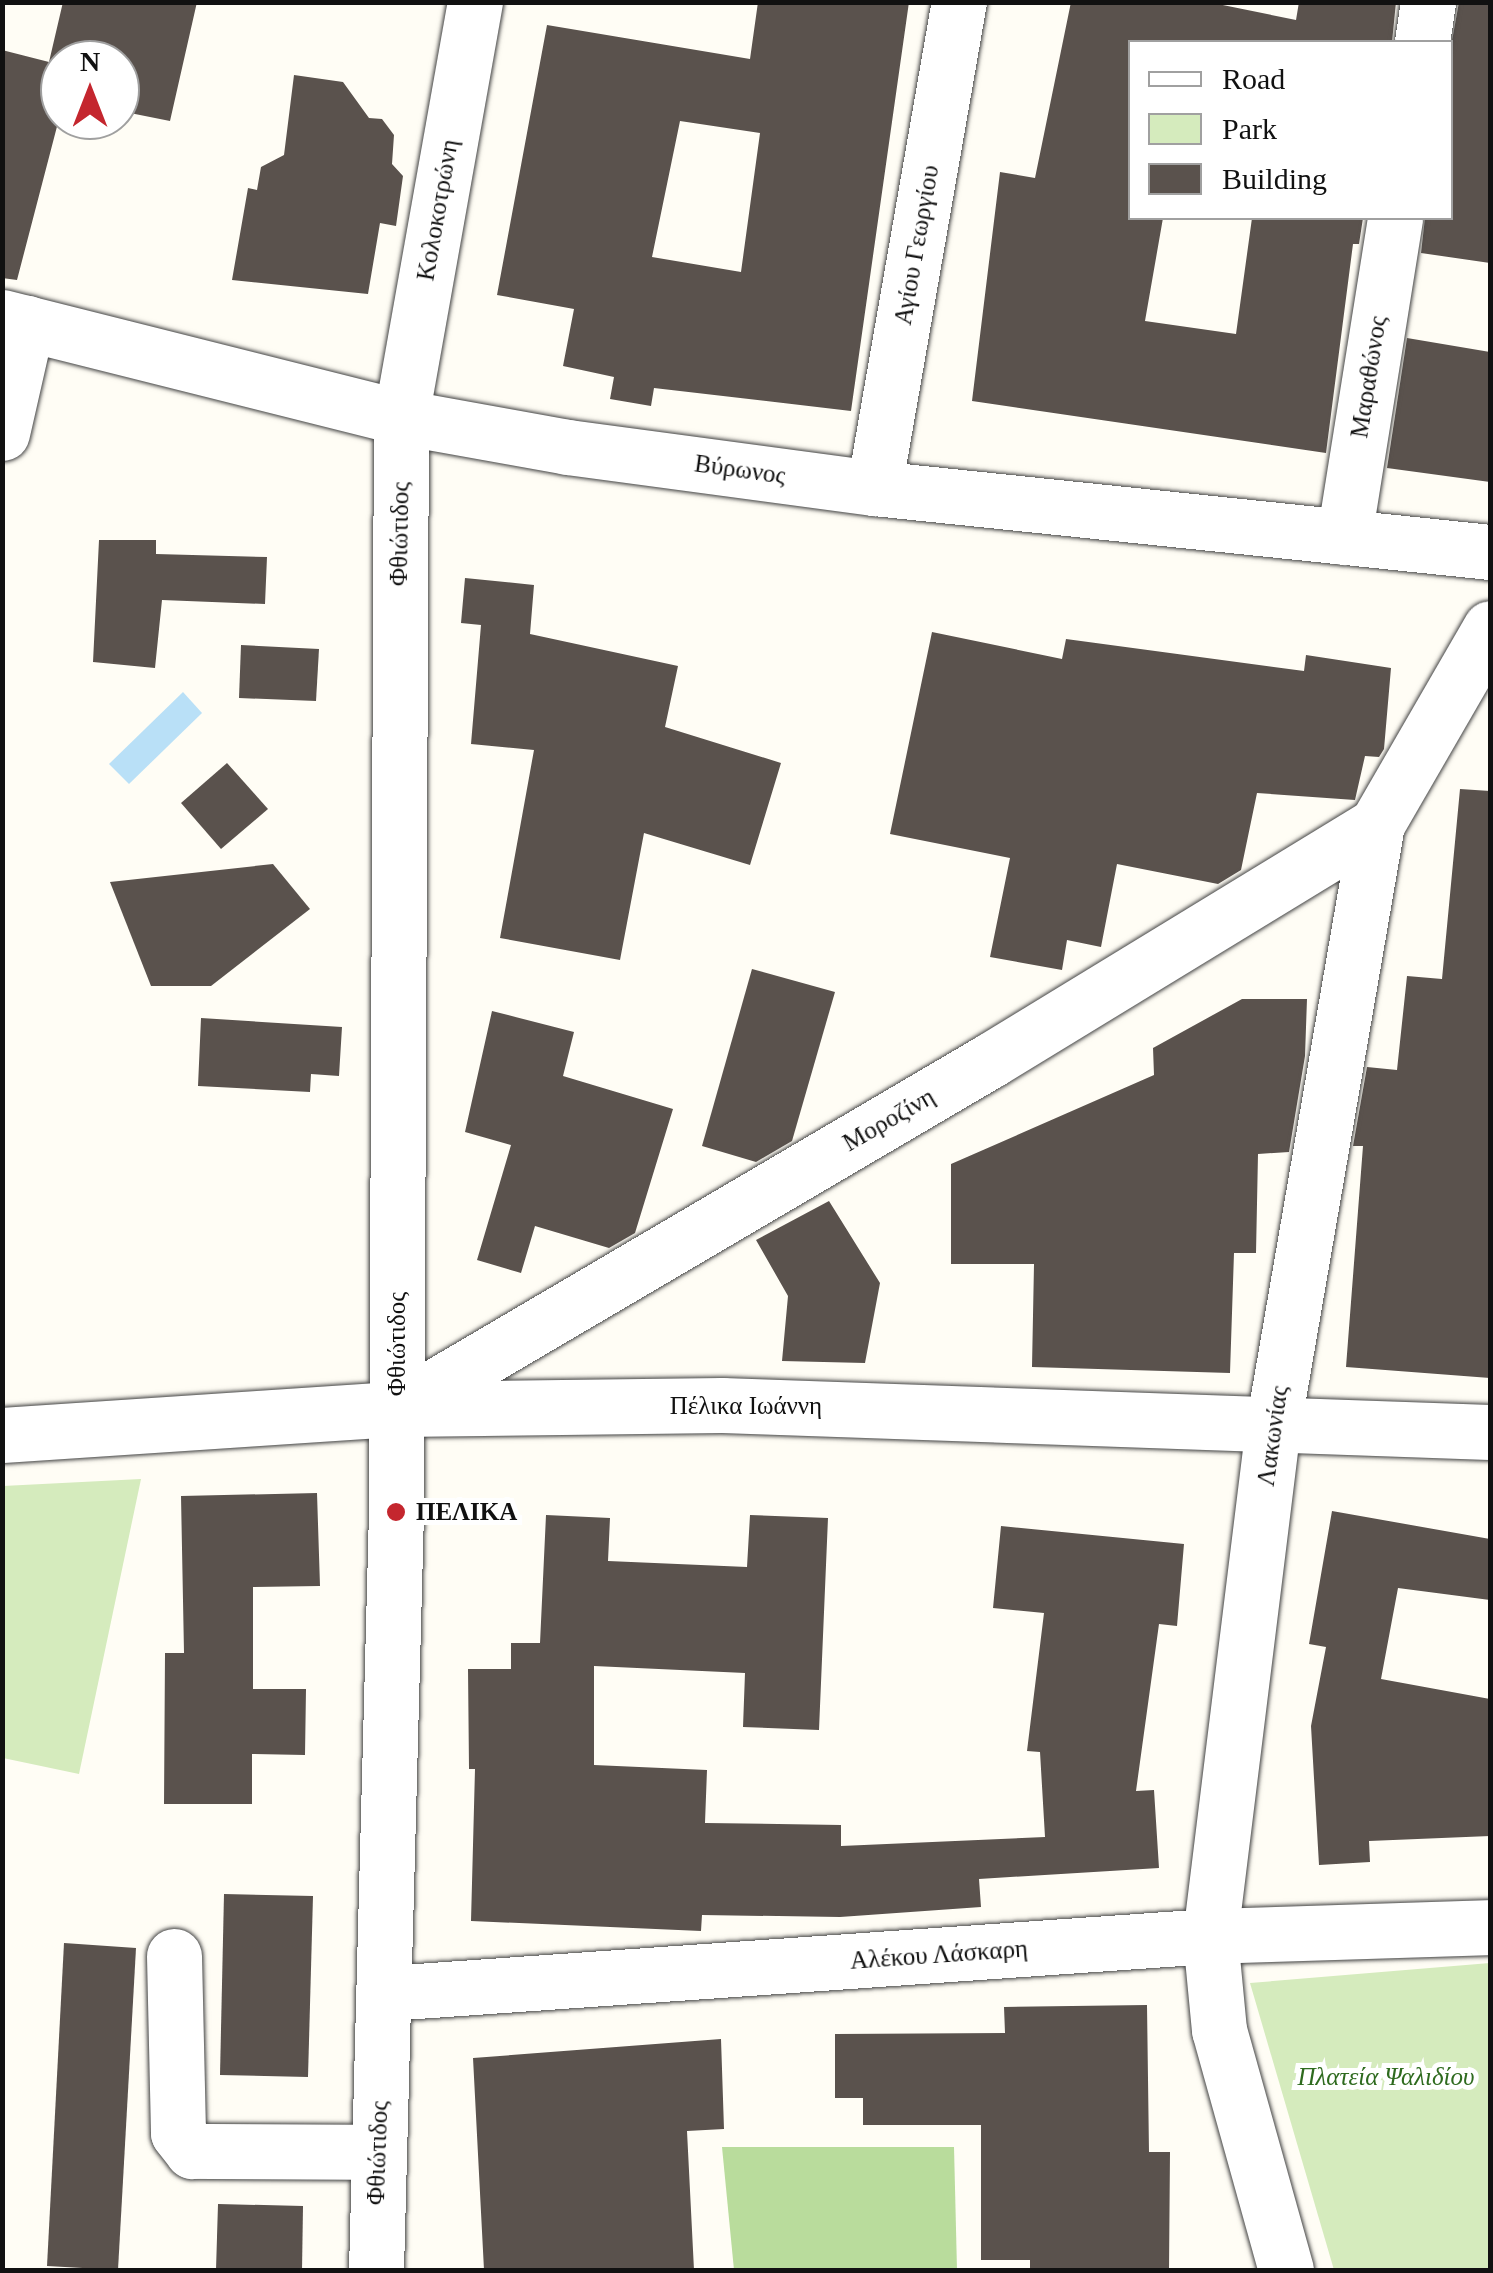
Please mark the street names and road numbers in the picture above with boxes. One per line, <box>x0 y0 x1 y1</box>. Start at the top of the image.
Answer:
street label: Κολοκοτρώνη <box>411 137 465 283</box>
street label: Αγίου Γεωργίου <box>888 163 946 327</box>
street label: Μαραθώνος <box>1345 314 1393 440</box>
street label: Βύρωνος <box>693 449 787 491</box>
street label: Φθιώτιδος <box>384 482 416 586</box>
street label: Μοροζίνη <box>838 1082 940 1158</box>
street label: Φθιώτιδος <box>382 1292 412 1396</box>
street label: Λακωνίας <box>1251 1384 1295 1488</box>
street label: Πέλικα Ιωάννη <box>670 1391 822 1421</box>
street label: Αλέκου Λάσκαρη <box>848 1934 1030 1976</box>
street label: Φθιώτιδος <box>361 2100 395 2206</box>

